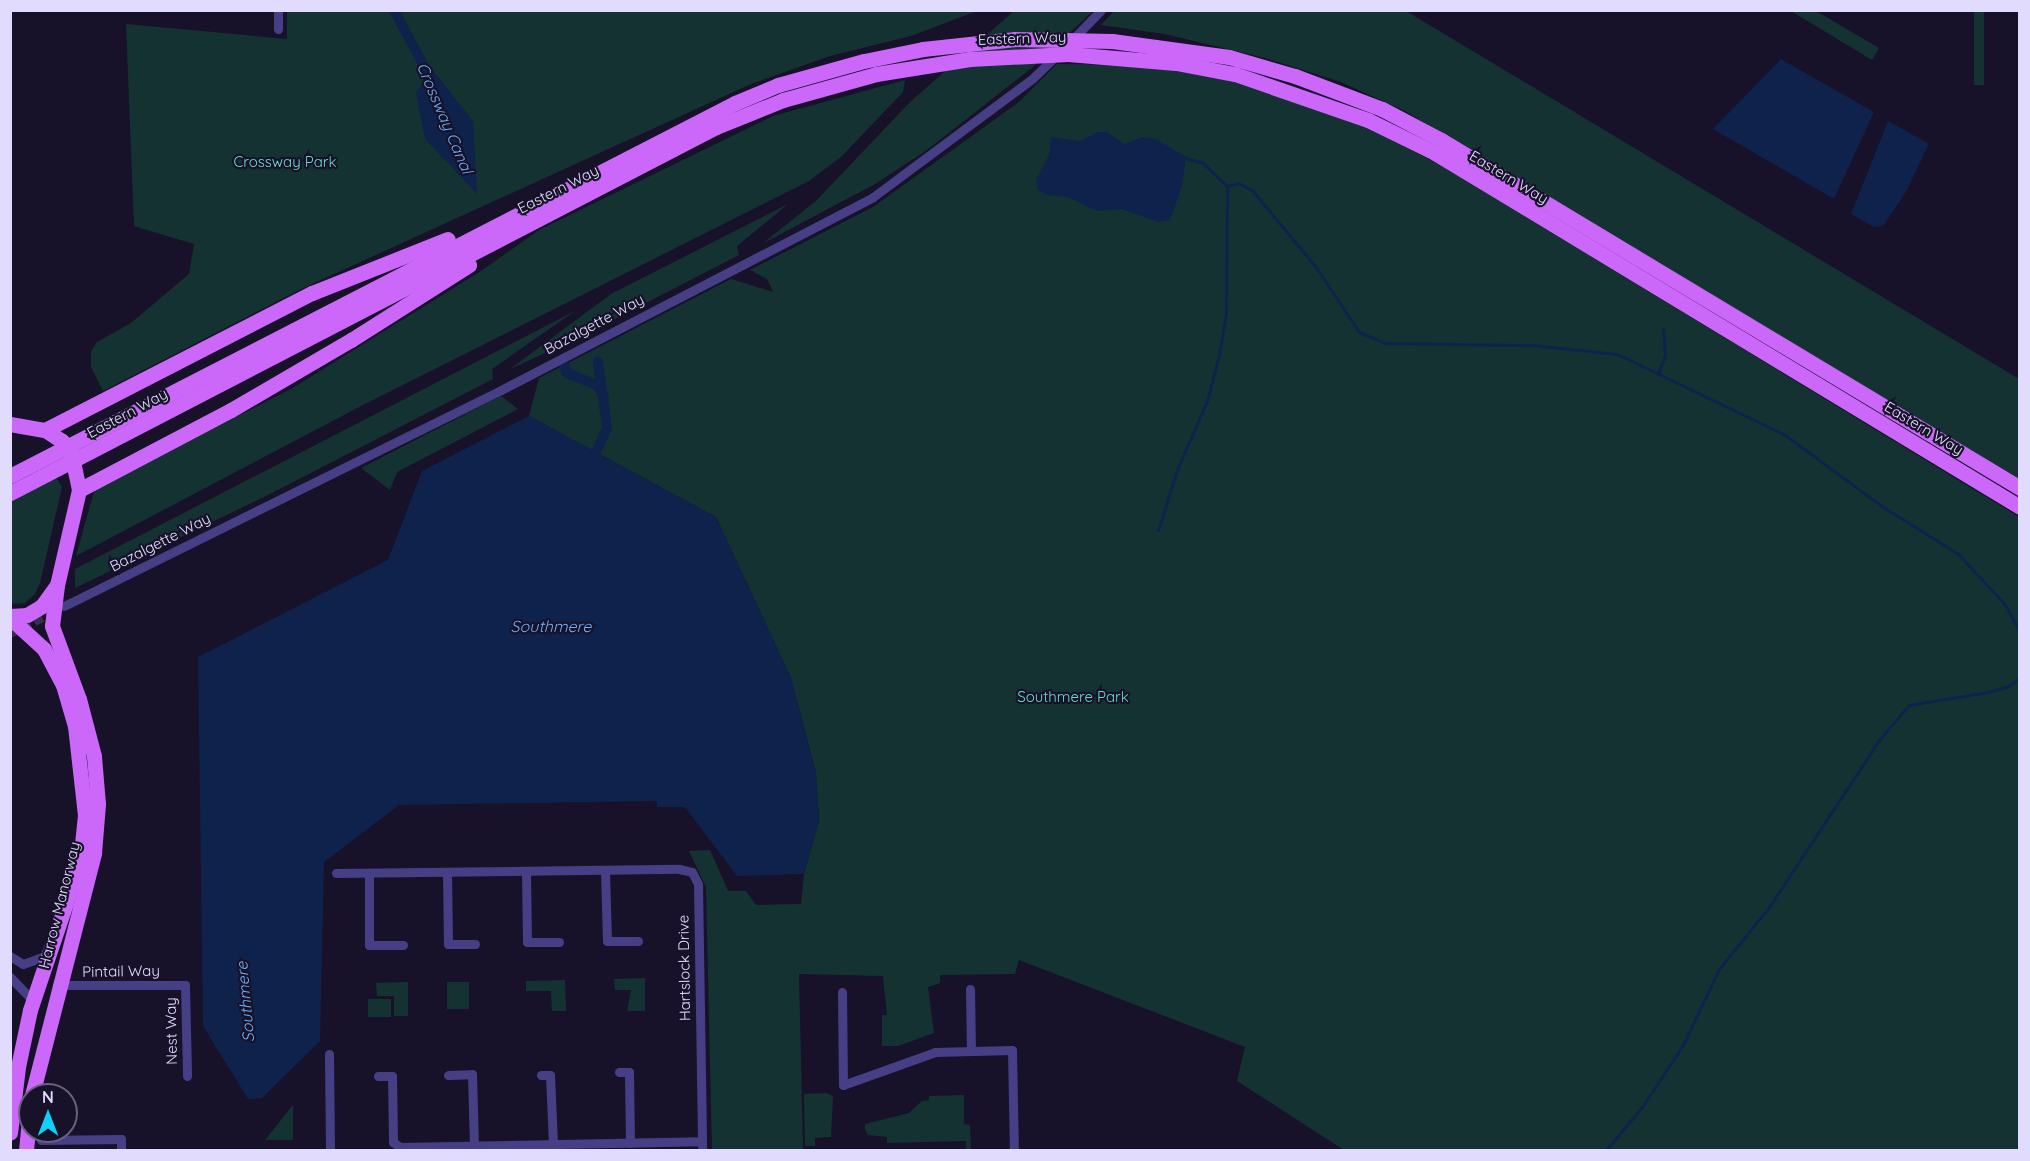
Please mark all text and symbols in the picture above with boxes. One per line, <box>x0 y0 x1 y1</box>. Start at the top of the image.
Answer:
street label: Eastern Way <box>977 27 1067 49</box>
water label: Crossway Canal <box>413 60 477 176</box>
street label: Eastern Way <box>1466 146 1552 208</box>
park label: Crossway Park <box>233 153 337 171</box>
street label: Eastern Way <box>514 161 602 217</box>
street label: Bazalgette Way <box>541 290 647 358</box>
street label: Eastern Way <box>84 384 170 442</box>
street label: Eastern Way <box>1881 397 1967 459</box>
street label: Bazalgette Way <box>107 509 213 575</box>
water label: Southmere <box>511 616 591 636</box>
park label: Southmere Park <box>1017 688 1129 706</box>
street label: Harrow Manorway <box>35 840 83 970</box>
street label: Hartslock Drive <box>674 915 694 1021</box>
street label: Pintail Way <box>82 961 160 981</box>
water label: Southmere <box>232 961 258 1043</box>
street label: Nest Way <box>161 997 181 1065</box>
north arrow <box>18 1083 78 1143</box>
text: N <box>42 1087 54 1107</box>

